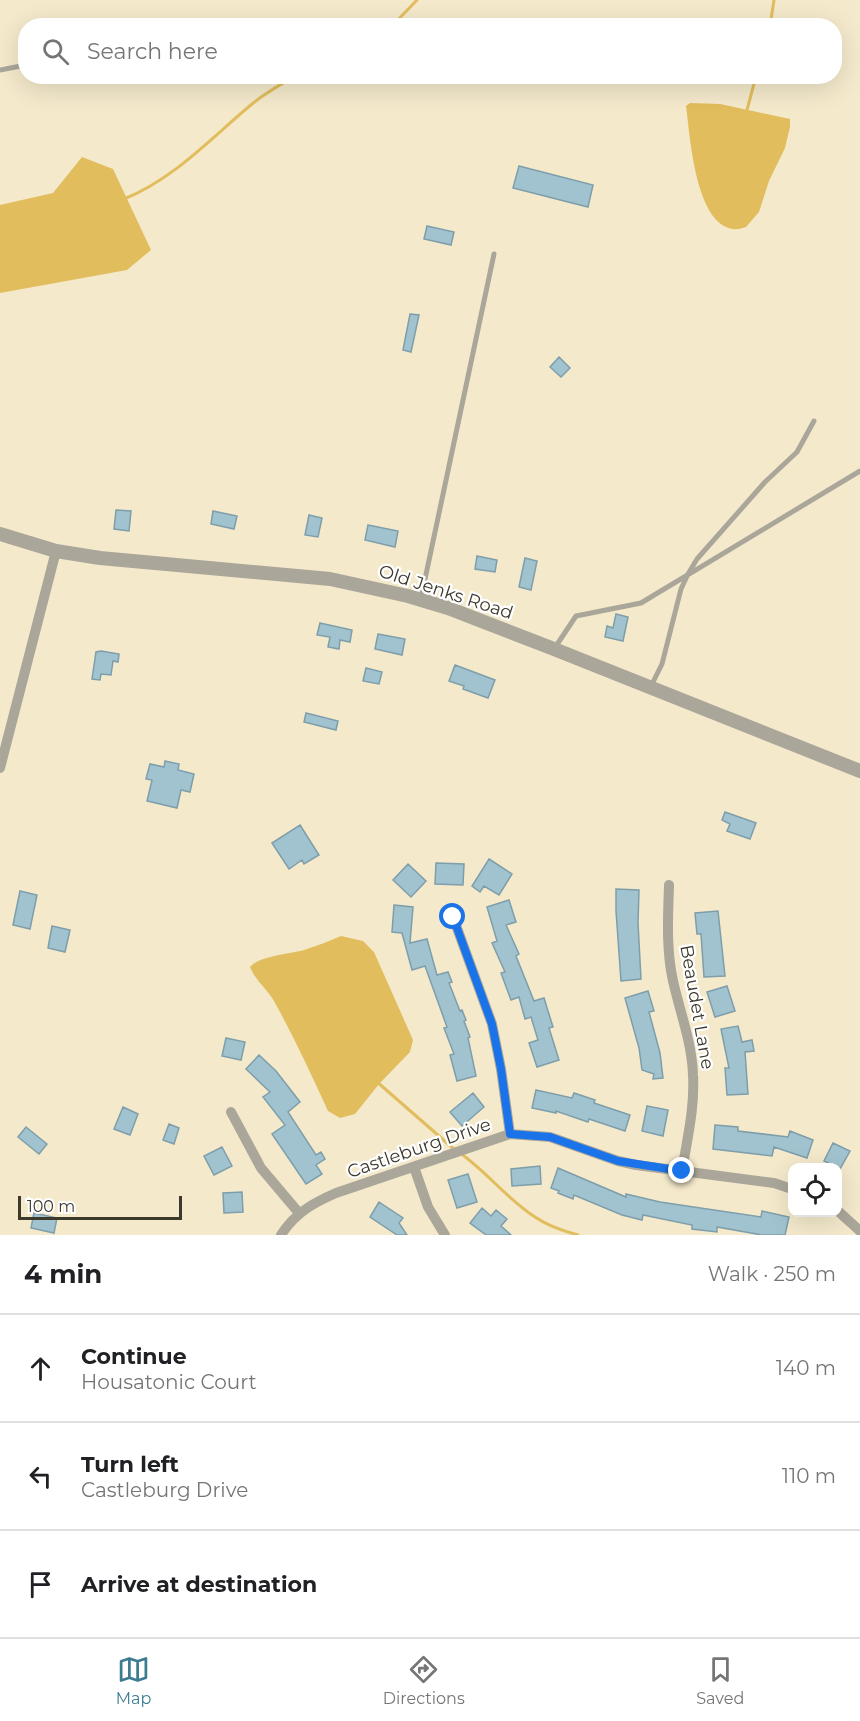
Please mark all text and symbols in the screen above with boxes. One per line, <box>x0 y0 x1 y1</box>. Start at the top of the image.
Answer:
search box <box>18 18 842 84</box>
icon: search <box>39 35 72 68</box>
text: Search here <box>87 38 218 65</box>
street label: Old Jenks Road <box>376 560 516 624</box>
route start <box>439 903 465 929</box>
street label: Beaudet Lane <box>675 943 719 1071</box>
street label: Castleburg Drive <box>344 1113 494 1183</box>
route end <box>668 1157 694 1183</box>
map controls <box>788 1163 842 1217</box>
button: locate <box>788 1163 842 1217</box>
scale bar <box>18 1193 182 1220</box>
text: 100 m <box>27 1197 75 1216</box>
text: 4 min <box>24 1258 102 1290</box>
text: Walk · 250 m <box>708 1262 836 1286</box>
text: Continue <box>81 1343 187 1370</box>
icon: ahead <box>24 1352 57 1385</box>
text: 140 m <box>776 1356 836 1380</box>
text: Housatonic Court <box>81 1370 257 1394</box>
text: Turn left <box>81 1451 179 1478</box>
icon: left <box>24 1460 57 1493</box>
text: 110 m <box>782 1464 836 1488</box>
text: Castleburg Drive <box>81 1478 248 1502</box>
icon: arrive <box>24 1568 57 1601</box>
text: Arrive at destination <box>81 1571 317 1598</box>
tab: Map <box>116 1653 151 1708</box>
tab: Directions <box>383 1653 465 1708</box>
tab: Saved <box>696 1653 744 1708</box>

